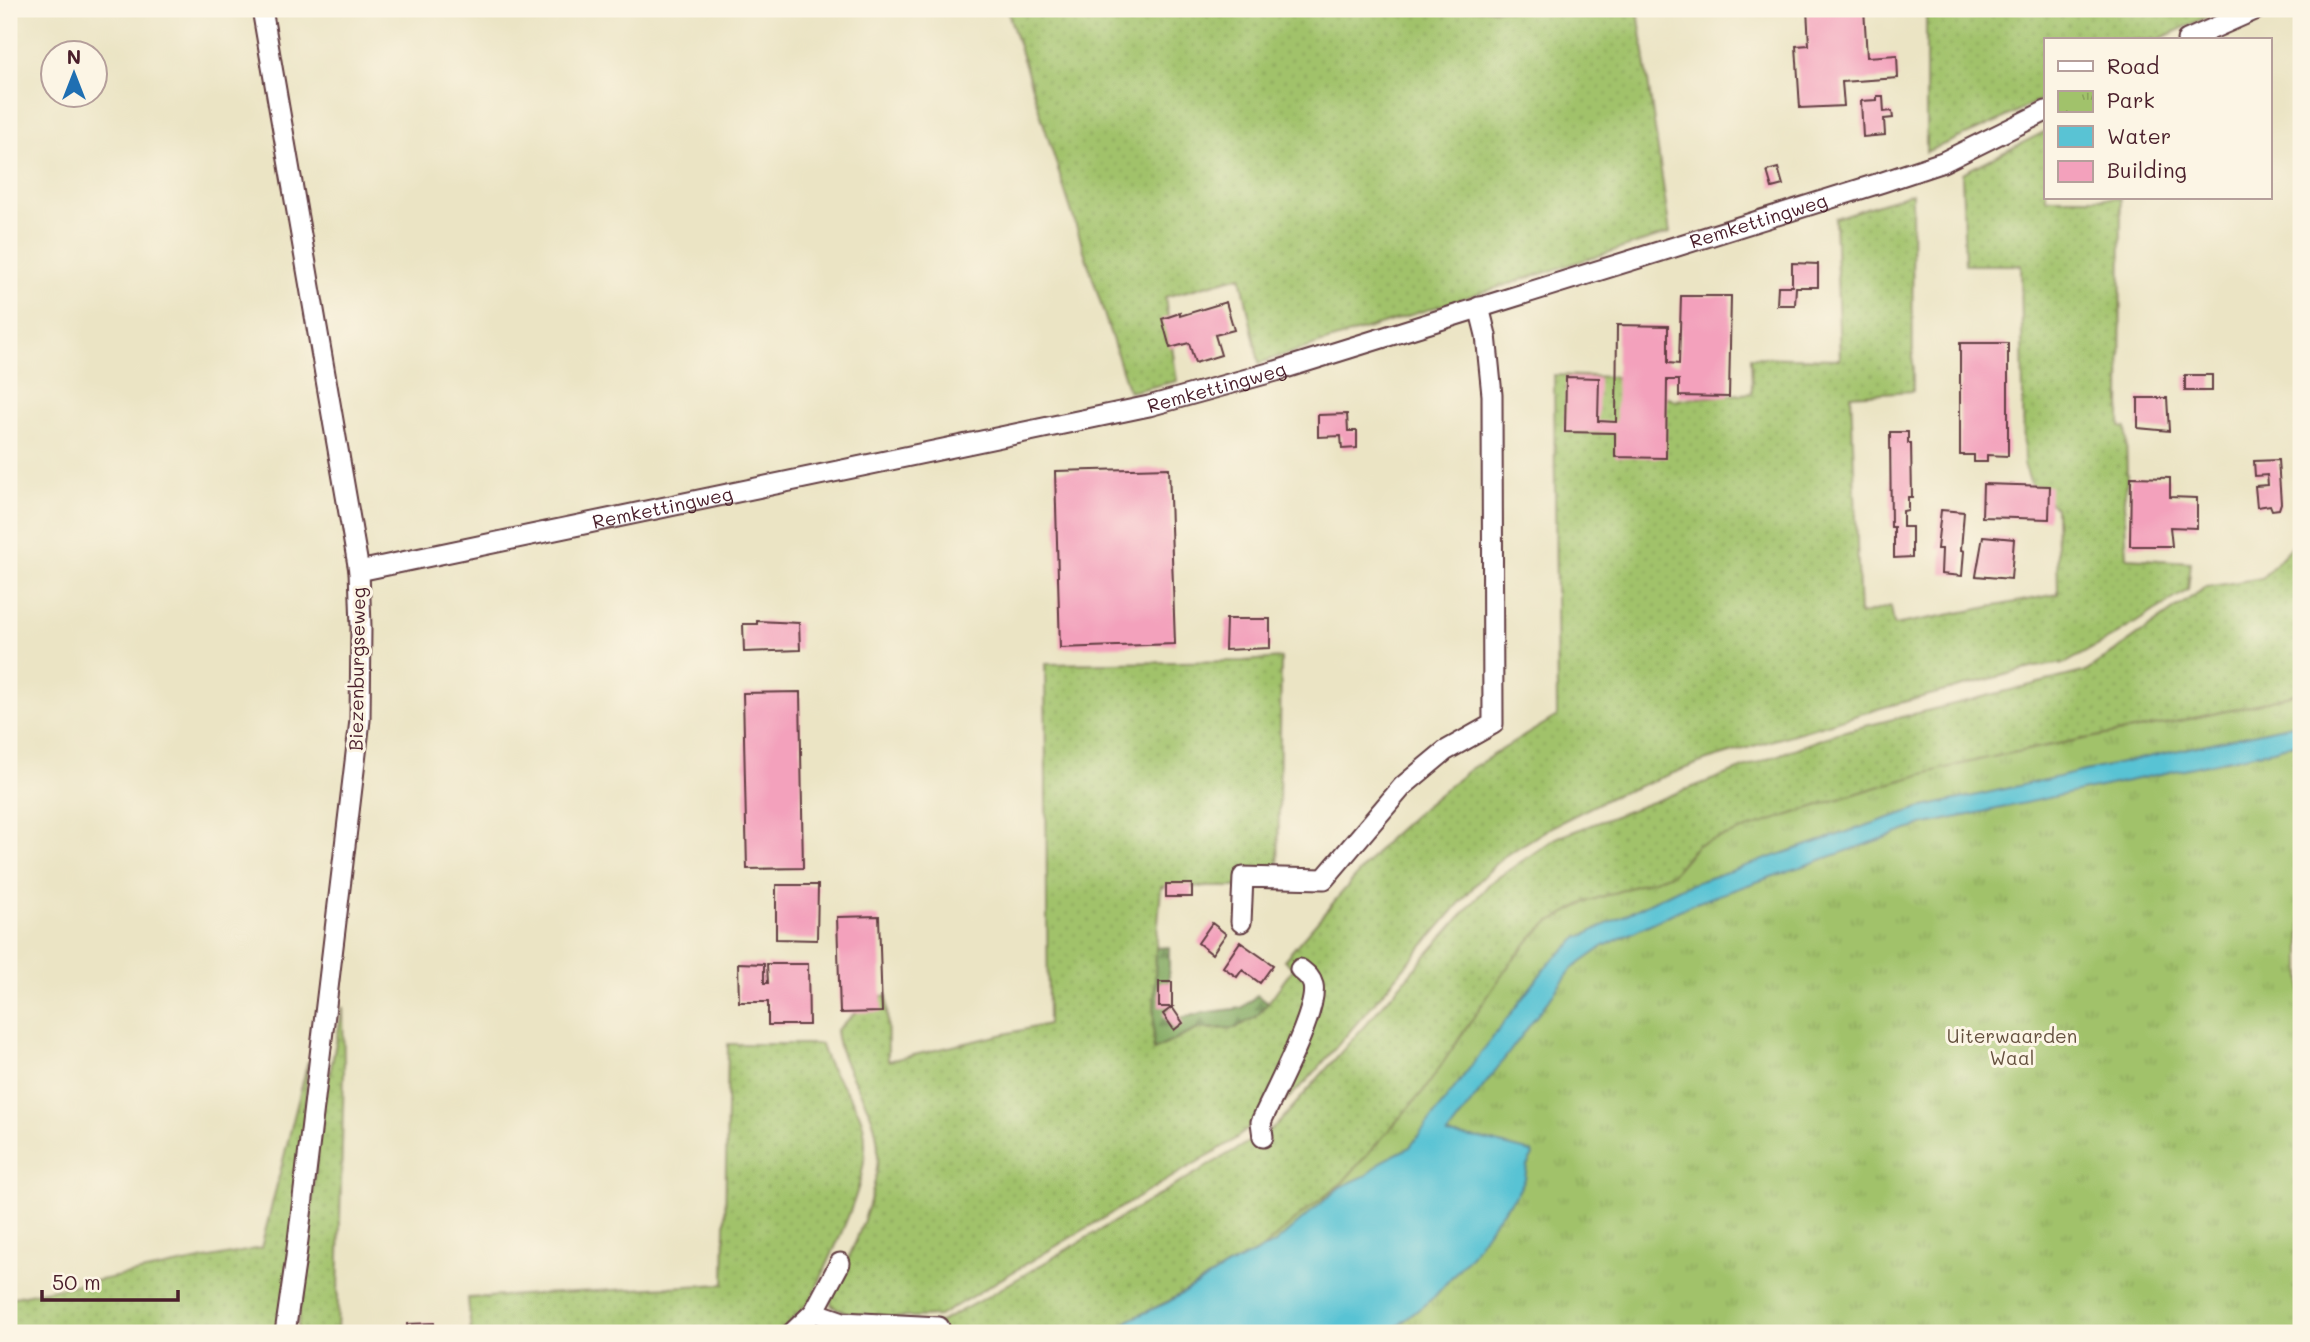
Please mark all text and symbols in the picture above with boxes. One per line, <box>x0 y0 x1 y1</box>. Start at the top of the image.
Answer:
north arrow <box>38 38 108 108</box>
legend <box>2044 38 2272 200</box>
text: N <box>67 44 81 69</box>
text: Road <box>2107 52 2159 79</box>
text: Park <box>2107 86 2155 113</box>
text: Water <box>2107 122 2171 149</box>
text: Building <box>2107 156 2187 183</box>
street label: Remkettingweg <box>1686 187 1830 253</box>
street label: Remkettingweg <box>1144 356 1289 418</box>
street label: Remkettingweg <box>590 480 735 534</box>
street label: Biezenburgseweg <box>343 587 370 751</box>
park label: Uiterwaarden Waal <box>1947 1023 2077 1070</box>
scale bar <box>42 1258 178 1302</box>
text: 50 m <box>52 1268 101 1295</box>

